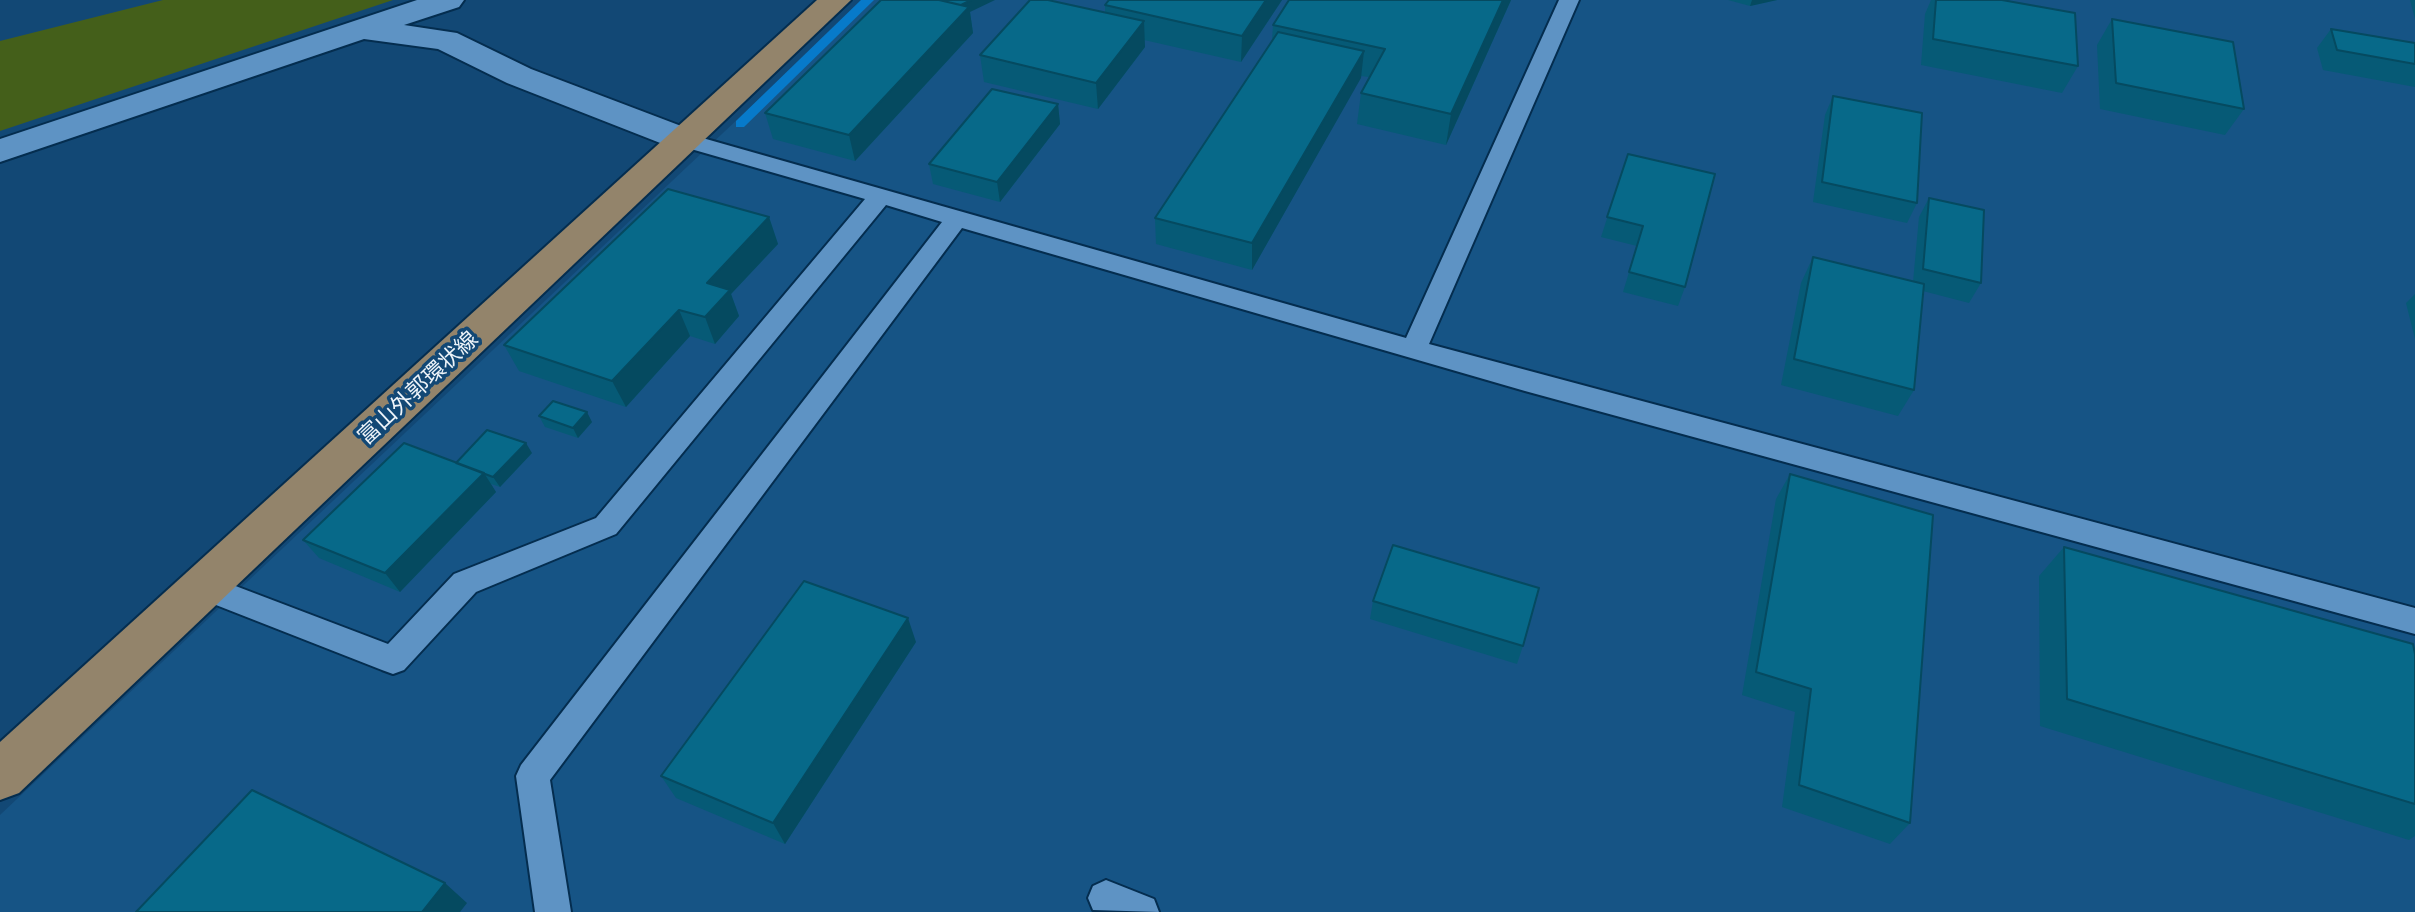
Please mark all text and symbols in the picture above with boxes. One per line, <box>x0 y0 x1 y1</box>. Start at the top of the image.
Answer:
street label: 富山外郭環状線 <box>353 326 483 450</box>

